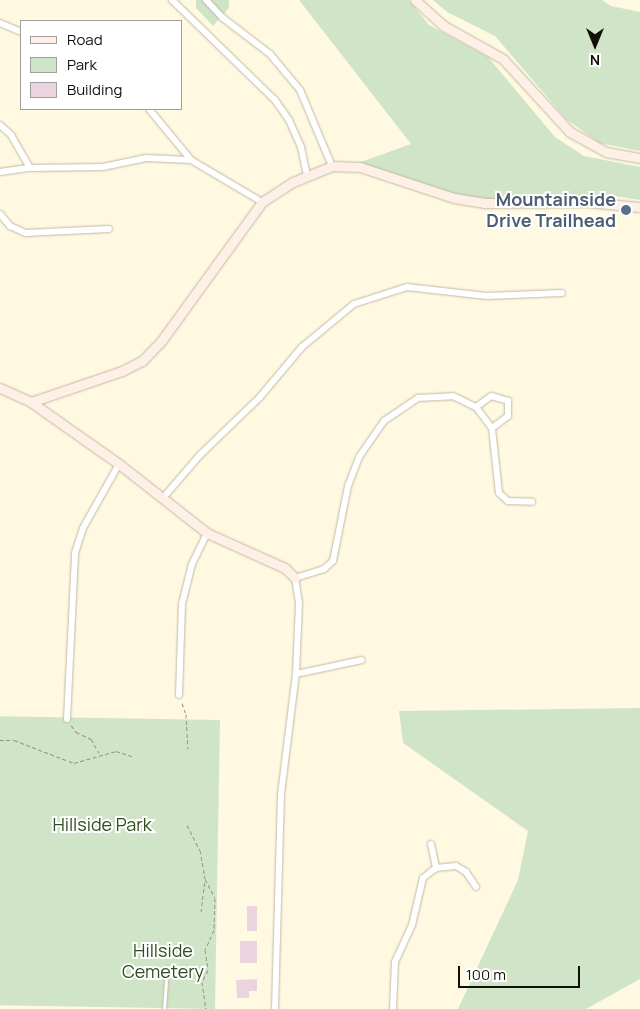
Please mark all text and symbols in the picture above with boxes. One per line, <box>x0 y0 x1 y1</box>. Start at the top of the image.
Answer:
legend <box>20 20 182 110</box>
north arrow <box>570 20 620 70</box>
text: Road <box>67 29 103 50</box>
text: N <box>590 51 600 70</box>
text: Park <box>67 54 97 75</box>
text: Building <box>67 79 122 100</box>
place label: Mountainside Drive Trailhead <box>486 189 616 232</box>
marker: Mountainside Drive Trailhead <box>620 204 632 216</box>
park label: Hillside Park <box>52 813 152 835</box>
park label: Hillside Cemetery <box>122 940 204 982</box>
scale bar <box>460 956 582 988</box>
text: 100 m <box>466 964 506 985</box>

